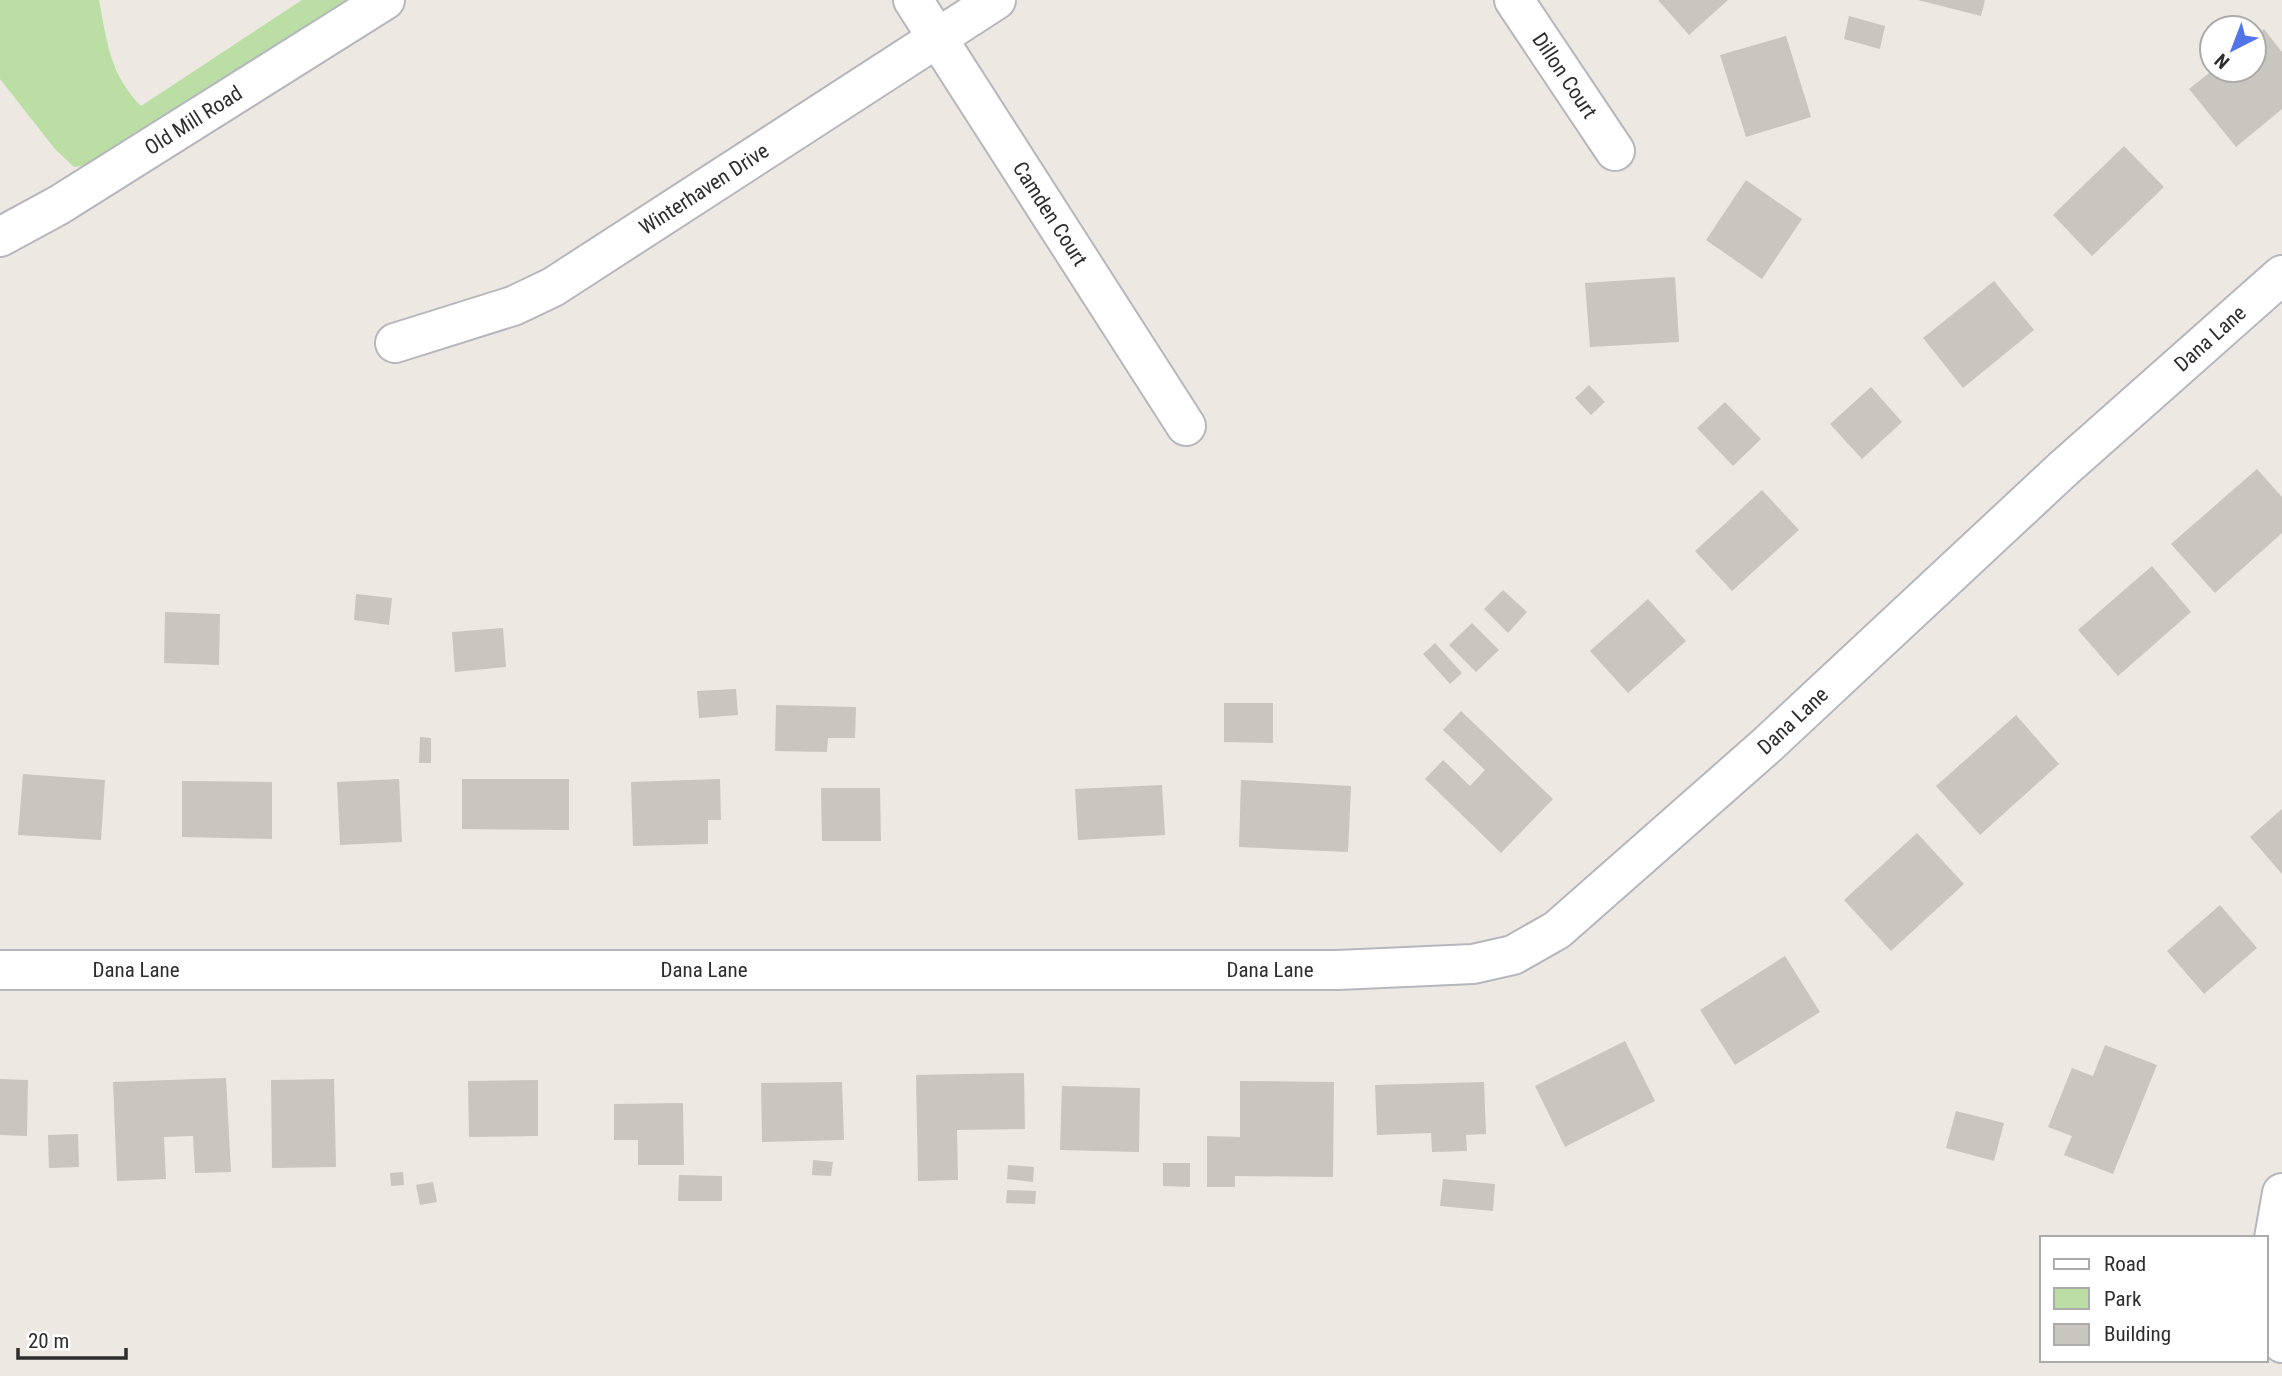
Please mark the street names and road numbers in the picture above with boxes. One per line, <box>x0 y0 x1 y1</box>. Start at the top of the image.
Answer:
street label: Dillon Court <box>1527 28 1602 123</box>
street label: Old Mill Road <box>141 81 246 160</box>
street label: Winterhaven Drive <box>635 138 773 240</box>
street label: Camden Court <box>1008 157 1092 270</box>
street label: Dana Lane <box>2170 301 2251 376</box>
street label: Dana Lane <box>1753 682 1833 759</box>
street label: Dana Lane <box>92 958 180 982</box>
street label: Dana Lane <box>660 958 748 982</box>
street label: Dana Lane <box>1226 958 1314 982</box>

